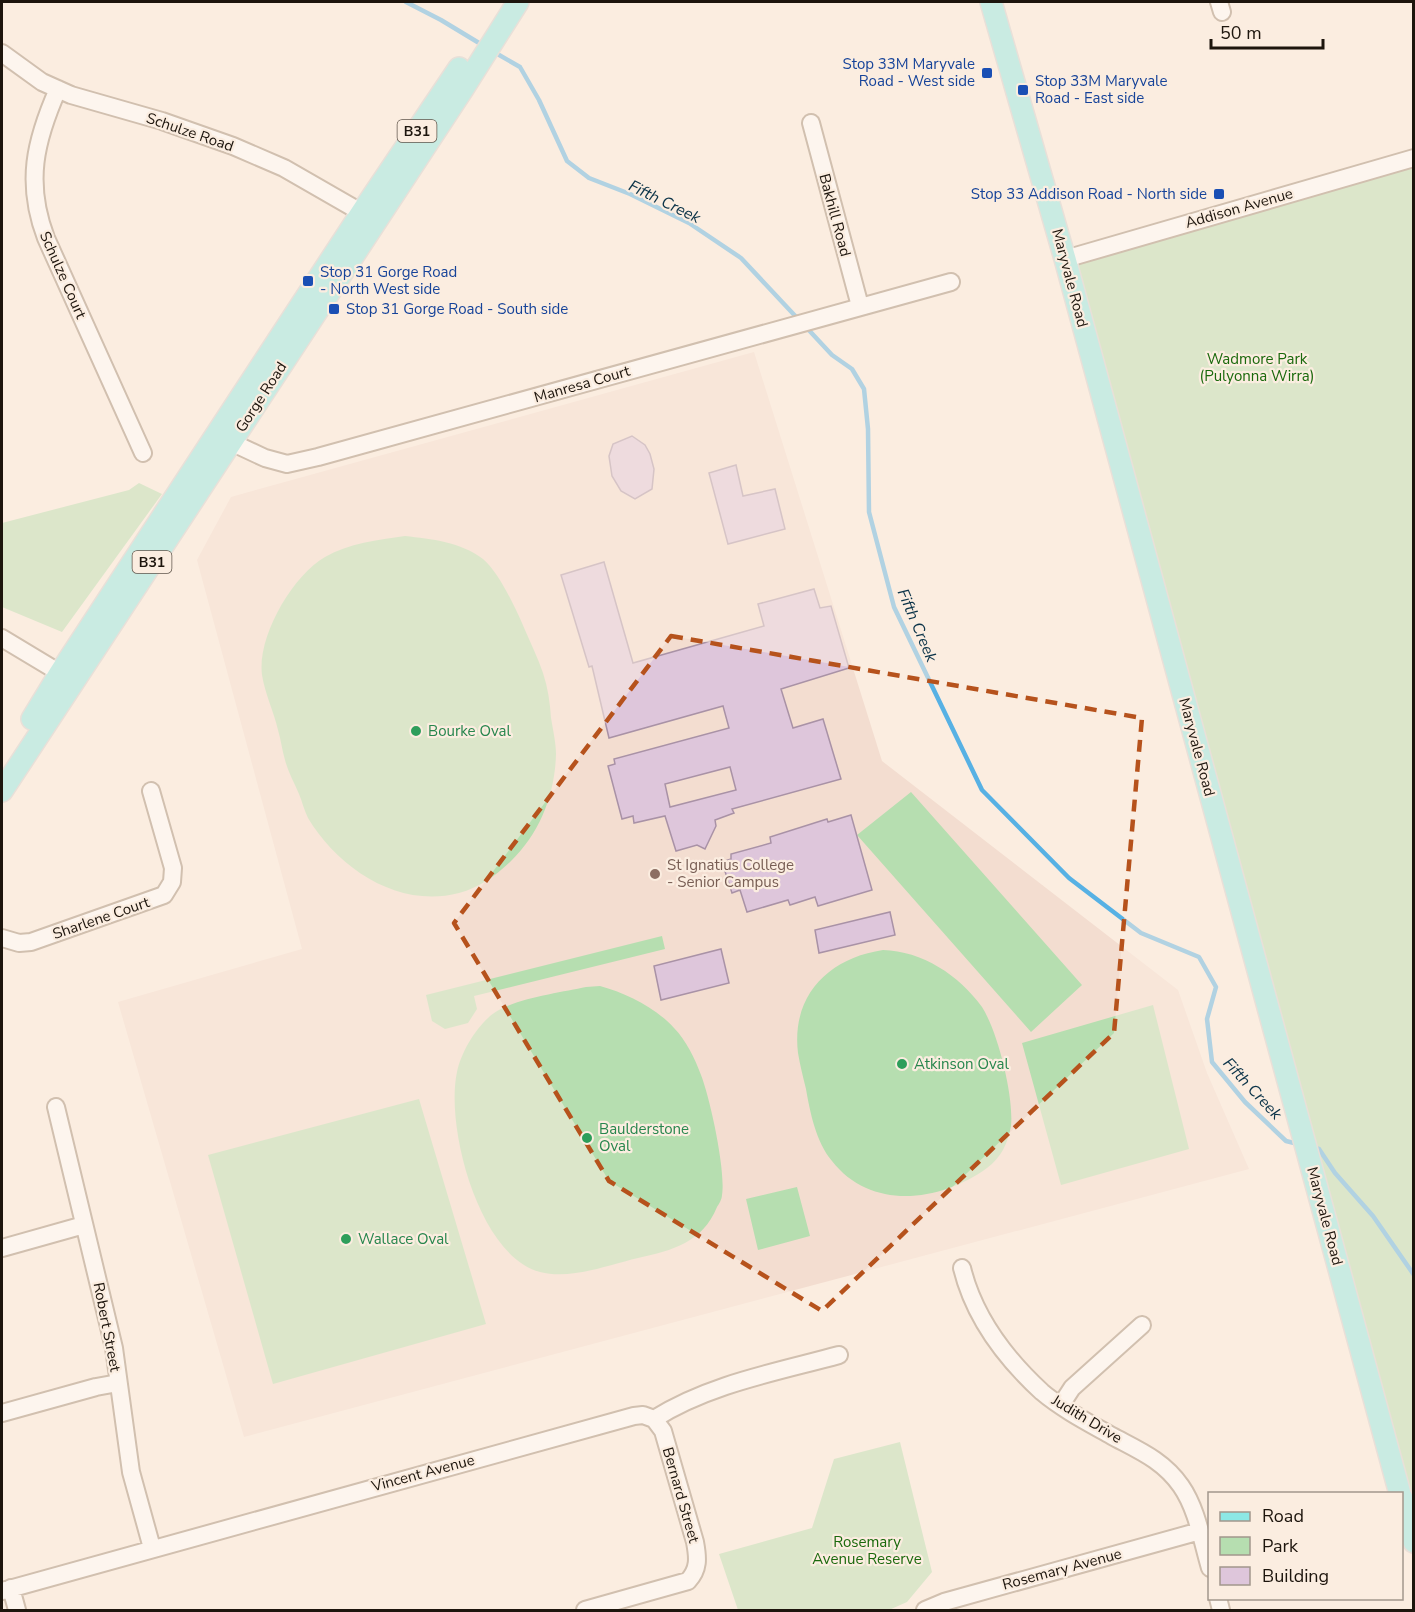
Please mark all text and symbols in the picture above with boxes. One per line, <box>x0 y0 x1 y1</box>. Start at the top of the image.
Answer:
scale bar <box>1211 12 1324 50</box>
text: 50 m <box>1220 21 1262 45</box>
place label: Stop 33M Maryvale Road - West side <box>843 54 975 91</box>
marker: Stop 33M Maryvale Road - West side <box>980 66 994 80</box>
place label: Stop 33M Maryvale Road - East side <box>1035 71 1167 108</box>
marker: Stop 33M Maryvale Road - East side <box>1016 83 1030 97</box>
street label: Schulze Road <box>144 108 236 156</box>
road number: B31 <box>398 120 436 142</box>
street label: Bakhill Road <box>814 171 856 259</box>
water label: Fifth Creek <box>625 175 705 229</box>
street label: Addison Avenue <box>1183 183 1295 233</box>
place label: Stop 33 Addison Road - North side <box>971 184 1207 204</box>
marker: Stop 33 Addison Road - North side <box>1212 187 1226 201</box>
street label: Maryvale Road <box>1047 227 1093 329</box>
street label: Schulze Court <box>35 228 91 322</box>
place label: Stop 31 Gorge Road - North West side <box>320 262 457 299</box>
marker: Stop 31 Gorge Road - North West side <box>301 274 315 288</box>
place label: Stop 31 Gorge Road - South side <box>346 299 568 319</box>
marker: Stop 31 Gorge Road - South side <box>327 302 341 316</box>
park label: Wadmore Park (Pulyonna Wirra) <box>1200 349 1315 386</box>
street label: Gorge Road <box>231 358 291 436</box>
street label: Manresa Court <box>532 361 633 407</box>
road number: B31 <box>132 551 172 573</box>
water label: Fifth Creek <box>892 585 943 666</box>
street label: Maryvale Road <box>1174 696 1220 798</box>
place label: Bourke Oval <box>428 721 511 741</box>
marker: Bourke Oval <box>409 724 423 738</box>
place label: St Ignatius College - Senior Campus <box>667 855 794 892</box>
marker: St Ignatius College - Senior Campus <box>648 867 662 881</box>
street label: Sharlene Court <box>50 892 153 944</box>
water label: Fifth Creek <box>1218 1053 1287 1125</box>
place label: Atkinson Oval <box>914 1054 1009 1074</box>
marker: Atkinson Oval <box>895 1057 909 1071</box>
place label: Baulderstone Oval <box>599 1119 689 1156</box>
marker: Baulderstone Oval <box>580 1131 594 1145</box>
street label: Maryvale Road <box>1302 1165 1348 1267</box>
place label: Wallace Oval <box>358 1229 449 1249</box>
marker: Wallace Oval <box>339 1232 353 1246</box>
street label: Robert Street <box>89 1281 126 1374</box>
street label: Judith Drive <box>1047 1390 1126 1448</box>
street label: Bernard Street <box>658 1445 704 1546</box>
street label: Vincent Avenue <box>368 1450 477 1497</box>
legend <box>1208 1492 1403 1600</box>
text: Road <box>1262 1504 1304 1528</box>
park label: Rosemary Avenue Reserve <box>812 1532 922 1569</box>
text: Park <box>1262 1534 1299 1558</box>
street label: Rosemary Avenue <box>1000 1543 1124 1595</box>
text: Building <box>1262 1564 1329 1588</box>

